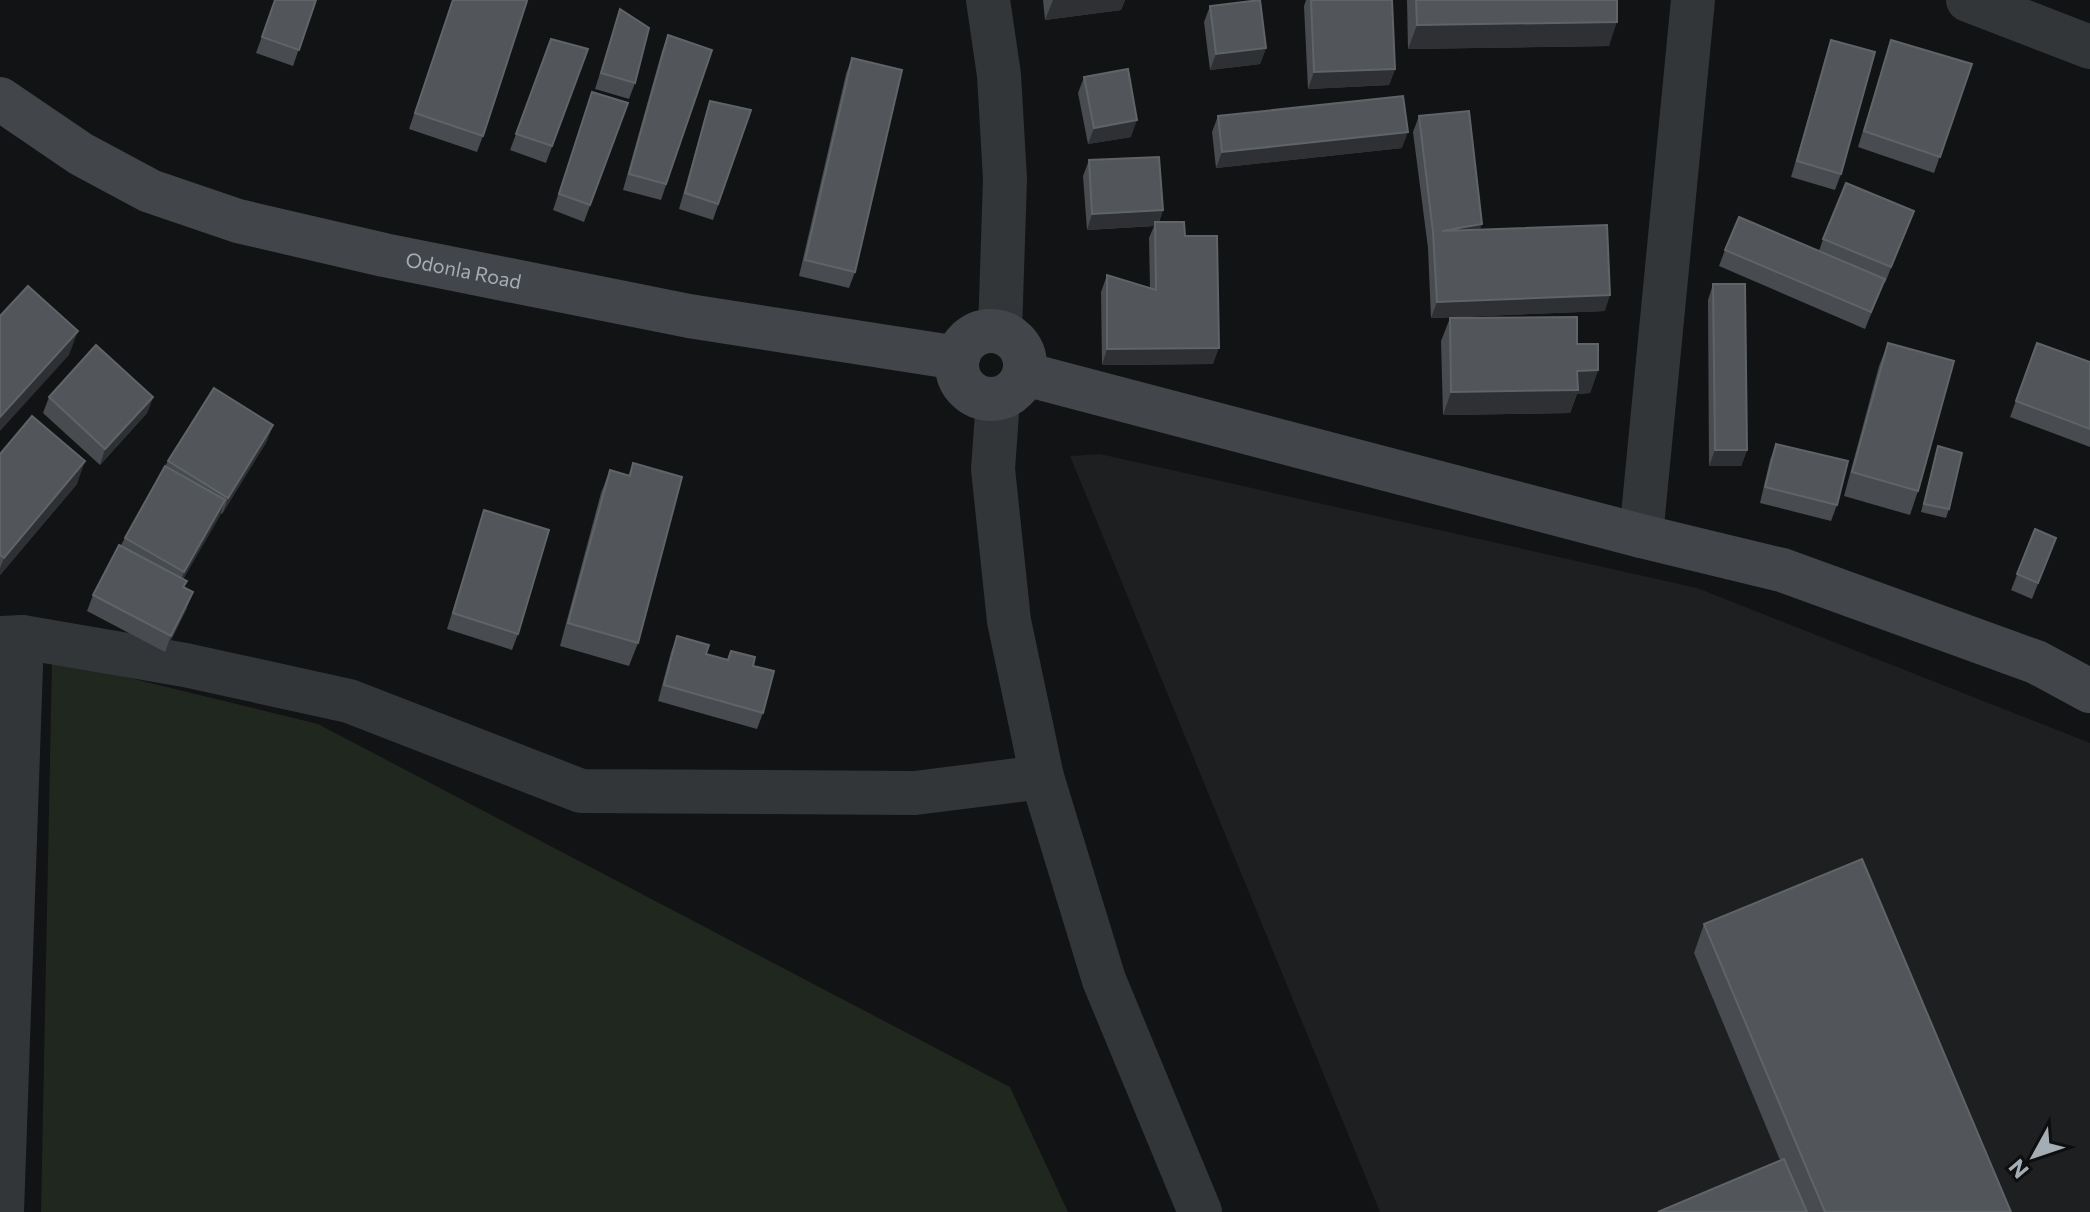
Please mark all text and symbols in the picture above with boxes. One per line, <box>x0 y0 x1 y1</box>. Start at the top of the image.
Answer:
street label: Odonla Road <box>404 247 523 293</box>
north arrow <box>1994 1116 2074 1196</box>
text: N <box>2003 1154 2034 1184</box>

